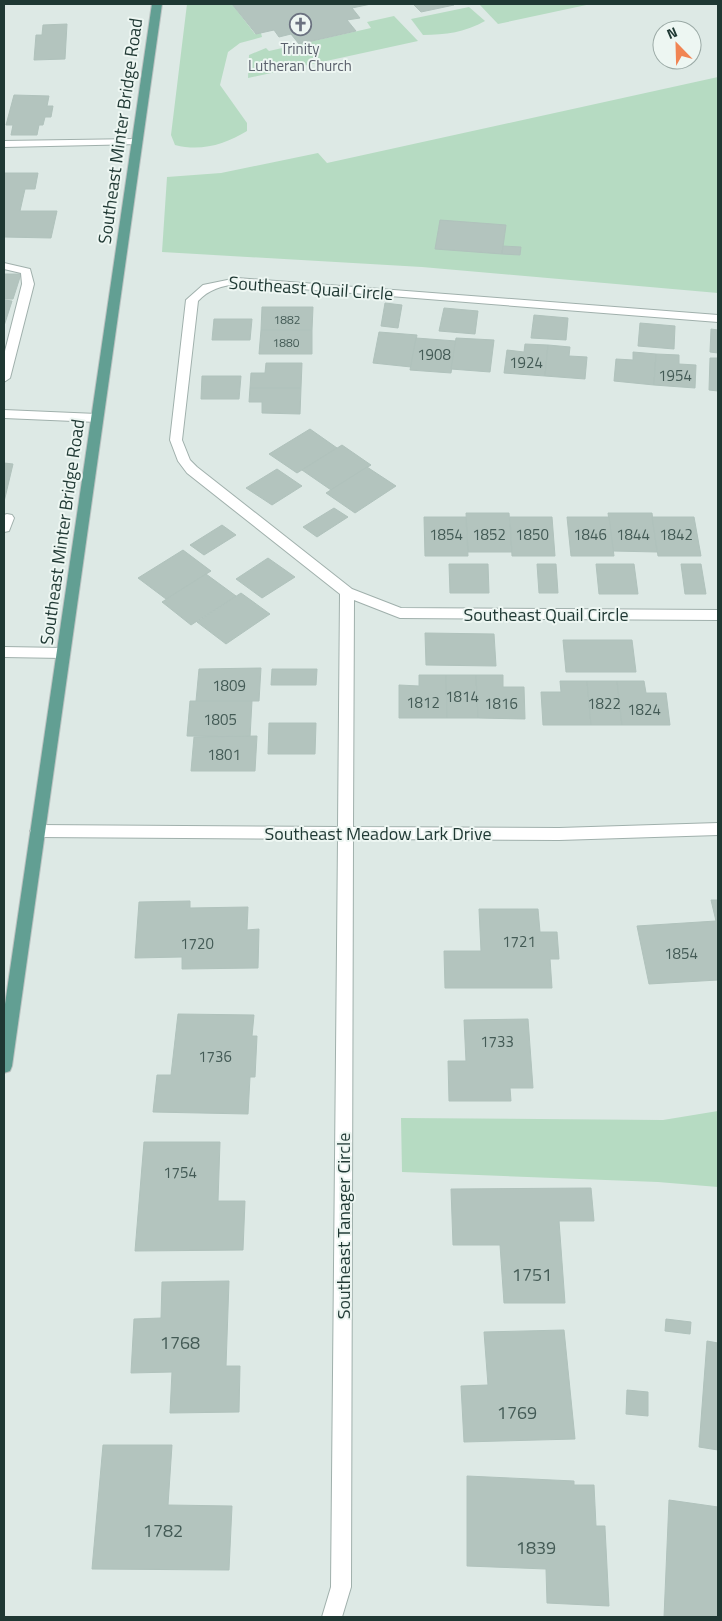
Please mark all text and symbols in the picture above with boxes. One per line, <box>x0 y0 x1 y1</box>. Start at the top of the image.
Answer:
church icon: Trinity Lutheran Church <box>288 13 312 37</box>
street label: Southeast Minter Bridge Road <box>91 16 149 246</box>
north arrow <box>652 20 702 70</box>
text: N <box>663 21 680 44</box>
place label: Trinity Lutheran Church <box>248 37 352 77</box>
street label: Southeast Quail Circle <box>228 269 394 307</box>
house number: 1882 <box>274 310 300 329</box>
house number: 1880 <box>273 333 300 352</box>
house number: 1908 <box>417 343 451 366</box>
house number: 1924 <box>509 351 543 374</box>
house number: 1954 <box>658 364 692 387</box>
street label: Southeast Minter Bridge Road <box>33 417 91 647</box>
house number: 1854 <box>429 523 463 546</box>
house number: 1852 <box>472 523 506 546</box>
house number: 1850 <box>515 523 549 546</box>
house number: 1846 <box>573 523 607 546</box>
house number: 1844 <box>616 523 650 546</box>
house number: 1842 <box>659 523 693 546</box>
street label: Southeast Quail Circle <box>464 601 628 628</box>
house number: 1809 <box>212 674 246 697</box>
house number: 1814 <box>445 685 479 708</box>
house number: 1812 <box>406 691 440 714</box>
house number: 1816 <box>484 692 518 715</box>
house number: 1822 <box>587 692 621 715</box>
house number: 1824 <box>627 698 661 721</box>
house number: 1805 <box>203 708 237 731</box>
house number: 1801 <box>207 743 241 766</box>
street label: Southeast Meadow Lark Drive <box>264 820 492 847</box>
house number: 1721 <box>502 930 536 953</box>
house number: 1720 <box>180 932 214 955</box>
house number: 1854 <box>664 942 698 965</box>
house number: 1733 <box>480 1030 514 1053</box>
house number: 1736 <box>198 1045 232 1068</box>
street label: Southeast Tanager Circle <box>330 1133 357 1319</box>
house number: 1754 <box>163 1161 197 1184</box>
house number: 1751 <box>512 1261 552 1288</box>
house number: 1768 <box>160 1329 200 1356</box>
house number: 1769 <box>497 1399 537 1426</box>
house number: 1782 <box>143 1517 183 1544</box>
house number: 1839 <box>516 1534 556 1561</box>

